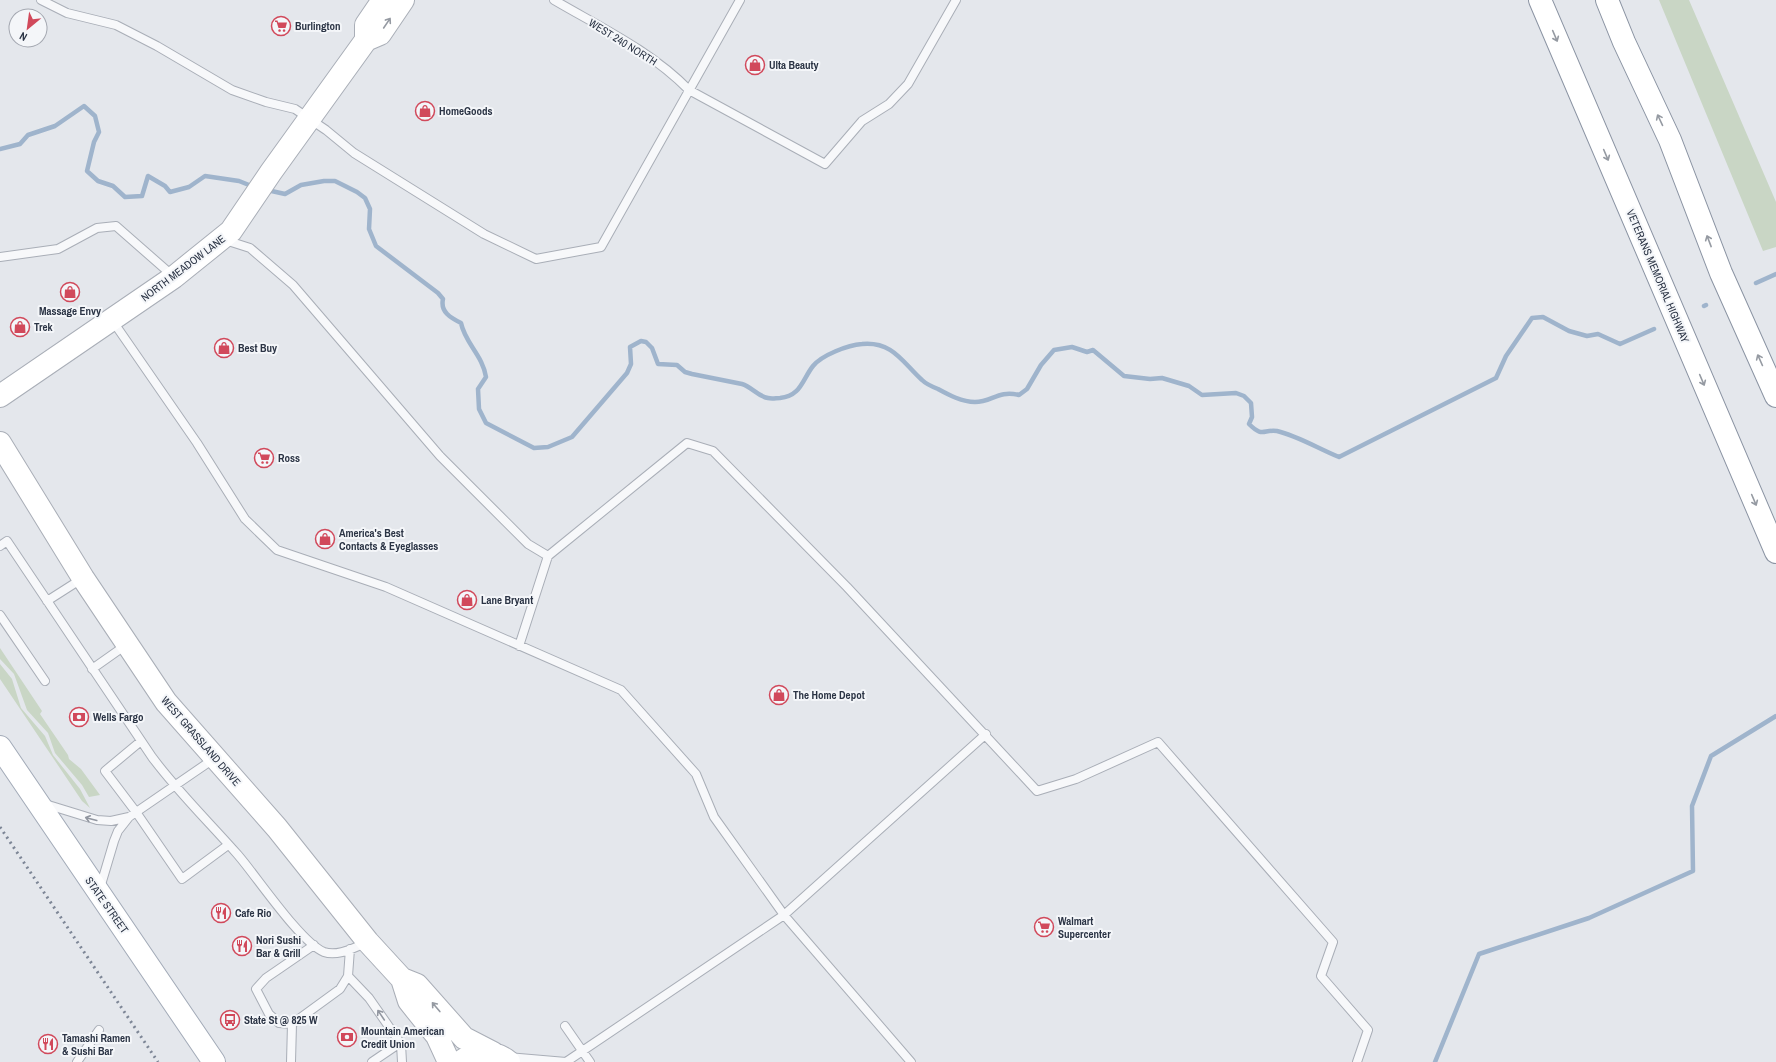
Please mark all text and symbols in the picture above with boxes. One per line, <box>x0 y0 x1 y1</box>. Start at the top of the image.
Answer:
north arrow <box>8 8 48 48</box>
supermarket icon: Burlington <box>270 15 292 37</box>
street label: WEST 240 NORTH <box>586 15 660 69</box>
one-way arrow <box>383 18 391 29</box>
place label: Burlington <box>295 19 341 33</box>
text: N <box>17 29 29 44</box>
one-way arrow <box>1552 29 1559 41</box>
shop icon: Ulta Beauty <box>744 54 766 76</box>
place label: Ulta Beauty <box>769 58 819 72</box>
shop icon: HomeGoods <box>414 100 436 122</box>
place label: HomeGoods <box>439 104 493 118</box>
one-way arrow <box>1656 114 1663 126</box>
one-way arrow <box>1603 149 1611 161</box>
street label: VETERANS MEMORIAL HIGHWAY <box>1624 207 1692 345</box>
street label: NORTH MEADOW LANE <box>138 232 228 304</box>
one-way arrow <box>1705 234 1712 247</box>
shop icon: Massage Envy <box>59 281 81 303</box>
place label: Massage Envy <box>39 304 101 318</box>
shop icon: Trek <box>9 316 31 338</box>
place label: Trek <box>34 320 54 334</box>
shop icon: Best Buy <box>213 337 235 359</box>
place label: Best Buy <box>238 341 277 355</box>
one-way arrow <box>1756 354 1764 366</box>
one-way arrow <box>1699 374 1707 386</box>
supermarket icon: Ross <box>253 447 275 469</box>
place label: Ross <box>278 451 300 465</box>
one-way arrow <box>1750 493 1758 505</box>
place label: America's Best Contacts & Eyeglasses <box>339 526 438 553</box>
shop icon: America's Best Contacts & Eyeglasses <box>314 528 336 550</box>
shop icon: Lane Bryant <box>456 589 478 611</box>
place label: Lane Bryant <box>481 593 533 607</box>
shop icon: The Home Depot <box>768 684 790 706</box>
place label: The Home Depot <box>793 688 865 702</box>
street label: WEST GRASSLAND DRIVE <box>158 693 244 789</box>
bank icon: Wells Fargo <box>68 706 90 728</box>
place label: Wells Fargo <box>93 710 144 724</box>
one-way arrow <box>85 815 98 822</box>
street label: STATE STREET <box>82 874 132 936</box>
restaurant icon: Cafe Rio <box>210 902 232 924</box>
place label: Cafe Rio <box>235 906 272 920</box>
place label: Walmart Supercenter <box>1058 914 1111 941</box>
supermarket icon: Walmart Supercenter <box>1033 916 1055 938</box>
place label: Nori Sushi Bar & Grill <box>256 933 301 960</box>
restaurant icon: Nori Sushi Bar & Grill <box>231 935 253 957</box>
one-way arrow <box>431 1001 440 1012</box>
bus stop icon: State St @ 825 W <box>219 1009 241 1031</box>
one-way arrow <box>377 1010 385 1021</box>
place label: State St @ 825 W <box>244 1013 318 1027</box>
place label: Mountain American Credit Union <box>361 1024 444 1051</box>
bank icon: Mountain American Credit Union <box>336 1026 358 1048</box>
place label: Tamashi Ramen & Sushi Bar <box>62 1031 131 1058</box>
restaurant icon: Tamashi Ramen & Sushi Bar <box>37 1033 59 1055</box>

